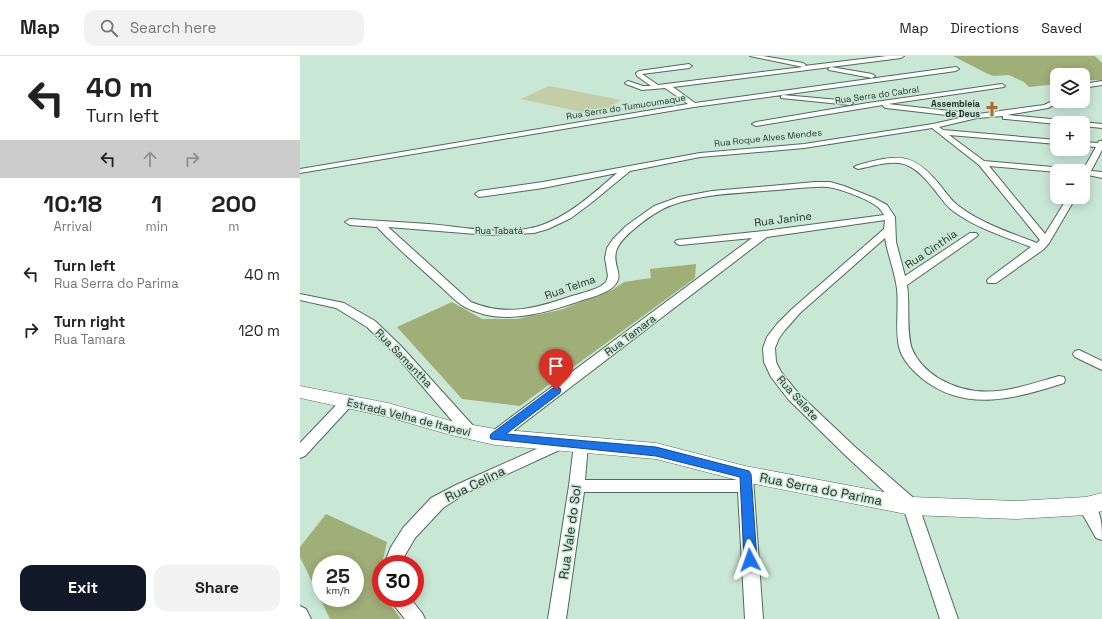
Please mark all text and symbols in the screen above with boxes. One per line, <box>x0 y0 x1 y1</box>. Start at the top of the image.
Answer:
search box <box>84 10 364 46</box>
text: Map <box>20 15 60 40</box>
icon: search <box>98 17 120 39</box>
text: Search here <box>130 18 216 37</box>
text: Map <box>899 19 929 37</box>
text: Directions <box>951 19 1019 37</box>
text: Saved <box>1041 19 1082 37</box>
map controls <box>1050 68 1090 204</box>
button: layers <box>1050 68 1090 108</box>
text: 40 m <box>86 69 153 105</box>
icon: left <box>20 72 72 124</box>
street label: Rua Serra do Cabral <box>834 83 920 107</box>
street label: Rua Serra do Tumucumaque <box>565 92 687 122</box>
place label: Assembleia de Deus <box>931 98 980 120</box>
church icon: Assembleia de Deus <box>983 100 1001 118</box>
text: Turn left <box>86 104 159 127</box>
button: + <box>1050 116 1090 156</box>
street label: Rua Roque Alves Mendes <box>714 126 823 150</box>
icon: left <box>97 148 119 170</box>
icon: ahead <box>139 148 161 170</box>
icon: right <box>181 148 203 170</box>
button: − <box>1050 164 1090 204</box>
text: 10:18 <box>43 188 102 219</box>
text: 1 <box>151 188 162 219</box>
text: 200 <box>211 188 257 219</box>
street label: Rua Janine <box>753 209 813 229</box>
text: Arrival <box>53 218 92 235</box>
text: min <box>146 218 168 235</box>
text: m <box>228 218 240 235</box>
street label: Rua Tabatá <box>475 225 523 237</box>
street label: Rua Cinthia <box>902 226 960 272</box>
text: Turn left <box>54 256 116 275</box>
icon: left <box>20 263 42 285</box>
text: 40 m <box>244 265 280 284</box>
street label: Rua Telma <box>543 272 598 302</box>
text: Rua Serra do Parima <box>54 275 179 292</box>
street label: Rua Tamara <box>602 311 659 359</box>
text: Turn right <box>54 312 125 331</box>
icon: right <box>20 319 42 341</box>
text: 120 m <box>238 321 280 340</box>
street label: Rua Samantha <box>372 326 436 391</box>
text: Rua Tamara <box>54 331 125 348</box>
pin <box>539 349 573 390</box>
icon: arrive <box>545 355 567 377</box>
street label: Rua Salete <box>774 372 822 424</box>
street label: Estrada Velha de Itapevi <box>346 395 473 439</box>
street label: Rua Celina <box>442 462 508 506</box>
street label: Rua Serra do Parima <box>758 469 884 509</box>
street label: Rua Vale do Sol <box>555 484 585 580</box>
position arrow <box>729 539 771 581</box>
speed limit sign: 30 <box>372 555 424 607</box>
text: 25 <box>326 563 350 589</box>
button: Exit <box>20 565 146 611</box>
button: Share <box>154 565 280 611</box>
text: km/h <box>326 584 350 597</box>

